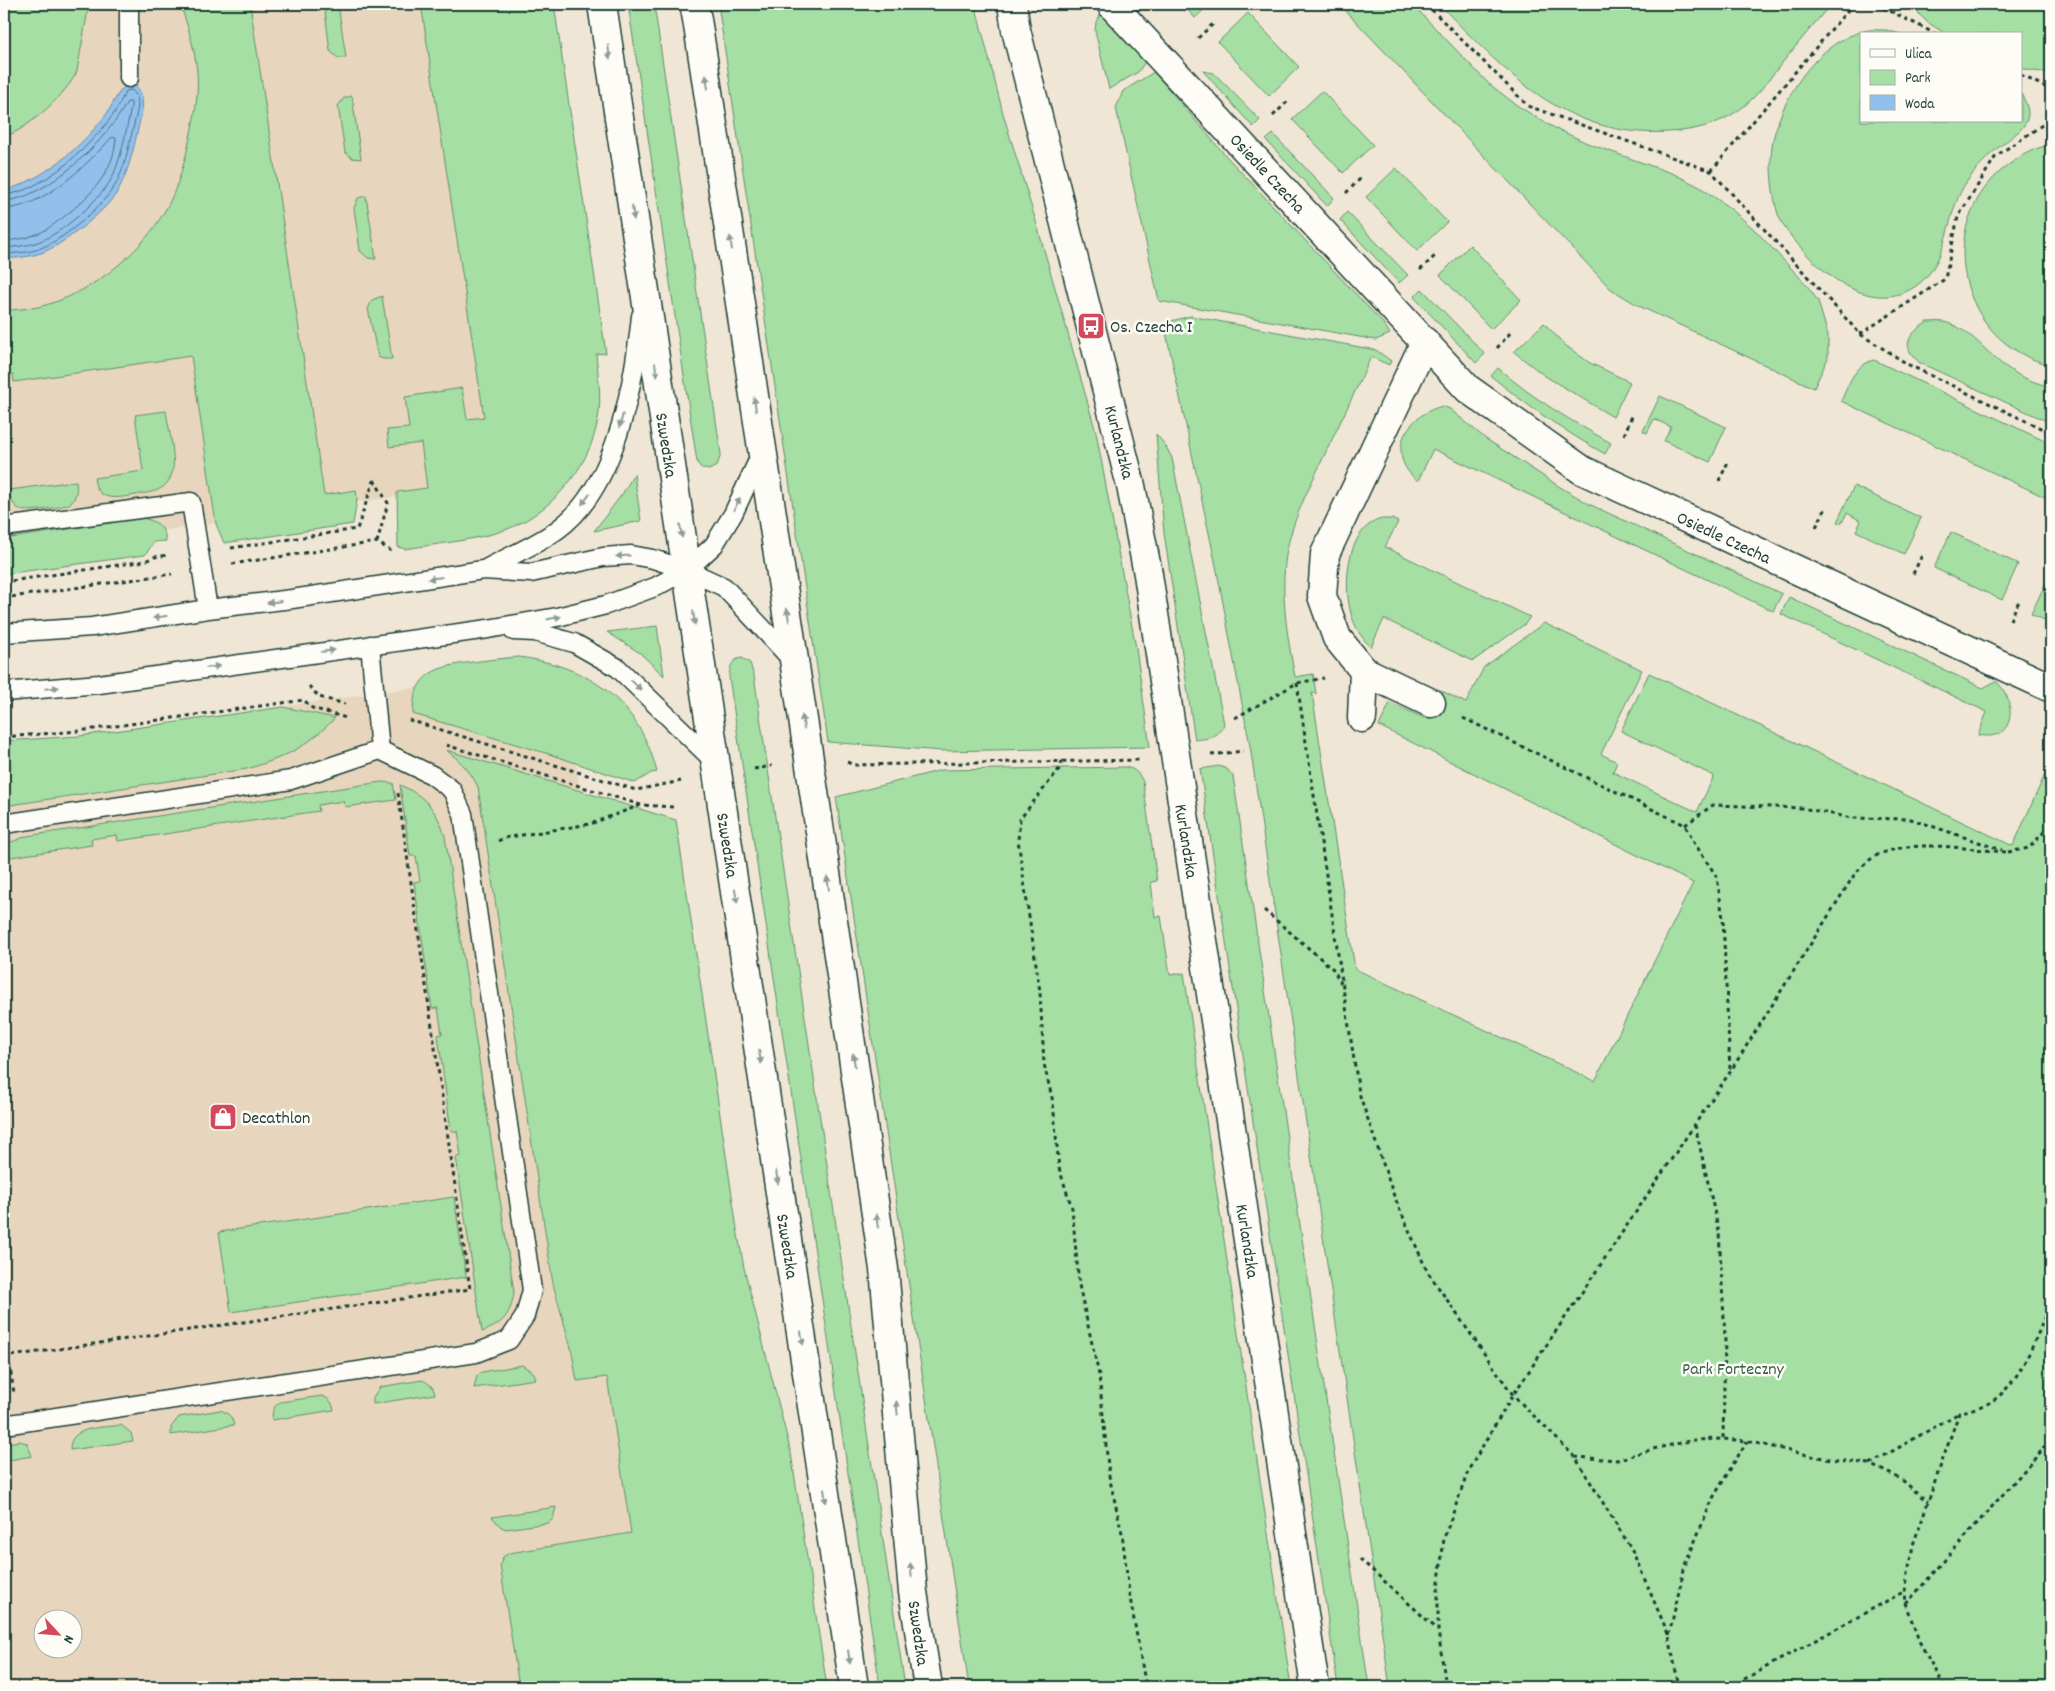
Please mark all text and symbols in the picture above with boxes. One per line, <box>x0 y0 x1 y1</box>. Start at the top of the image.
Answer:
legend <box>1860 32 2022 122</box>
one-way arrow <box>605 44 613 60</box>
text: Ulica <box>1905 44 1933 66</box>
text: Park <box>1905 68 1931 90</box>
one-way arrow <box>703 74 711 90</box>
text: Woda <box>1905 94 1935 116</box>
street label: Osiedle Czecha <box>1222 129 1310 221</box>
one-way arrow <box>629 205 637 221</box>
one-way arrow <box>727 235 735 251</box>
bus stop icon: Os. Czecha I <box>1076 311 1106 341</box>
place label: Os. Czecha I <box>1110 316 1193 341</box>
one-way arrow <box>652 363 660 379</box>
one-way arrow <box>751 396 759 412</box>
street label: Kurlandzka <box>1096 403 1139 483</box>
street label: Szwedzka <box>647 411 682 480</box>
one-way arrow <box>616 414 624 429</box>
one-way arrow <box>581 492 592 505</box>
one-way arrow <box>733 497 741 511</box>
street label: Osiedle Czecha <box>1672 506 1775 572</box>
one-way arrow <box>677 523 685 539</box>
one-way arrow <box>615 552 631 560</box>
one-way arrow <box>427 574 443 582</box>
one-way arrow <box>266 598 282 606</box>
one-way arrow <box>783 607 791 623</box>
one-way arrow <box>690 611 698 627</box>
one-way arrow <box>152 613 168 621</box>
one-way arrow <box>546 613 562 621</box>
one-way arrow <box>320 647 336 655</box>
one-way arrow <box>206 663 222 671</box>
one-way arrow <box>630 679 642 691</box>
one-way arrow <box>45 684 61 692</box>
one-way arrow <box>799 714 807 730</box>
street label: Kurlandzka <box>1166 802 1203 881</box>
street label: Szwedzka <box>708 811 743 880</box>
one-way arrow <box>823 874 831 890</box>
one-way arrow <box>732 888 740 904</box>
one-way arrow <box>756 1049 764 1065</box>
one-way arrow <box>849 1052 857 1068</box>
shop icon: Decathlon <box>208 1102 238 1132</box>
place label: Decathlon <box>242 1107 310 1132</box>
one-way arrow <box>774 1170 782 1186</box>
street label: Kurlandzka <box>1227 1202 1264 1281</box>
street label: Szwedzka <box>768 1212 803 1281</box>
one-way arrow <box>873 1212 881 1228</box>
one-way arrow <box>798 1330 806 1346</box>
park label: Park Forteczny <box>1682 1358 1785 1383</box>
one-way arrow <box>892 1400 900 1416</box>
one-way arrow <box>821 1488 829 1504</box>
one-way arrow <box>907 1561 915 1577</box>
street label: Szwedzka <box>900 1599 934 1668</box>
north arrow <box>32 1608 82 1658</box>
text: N <box>57 1631 78 1646</box>
one-way arrow <box>846 1649 854 1665</box>

